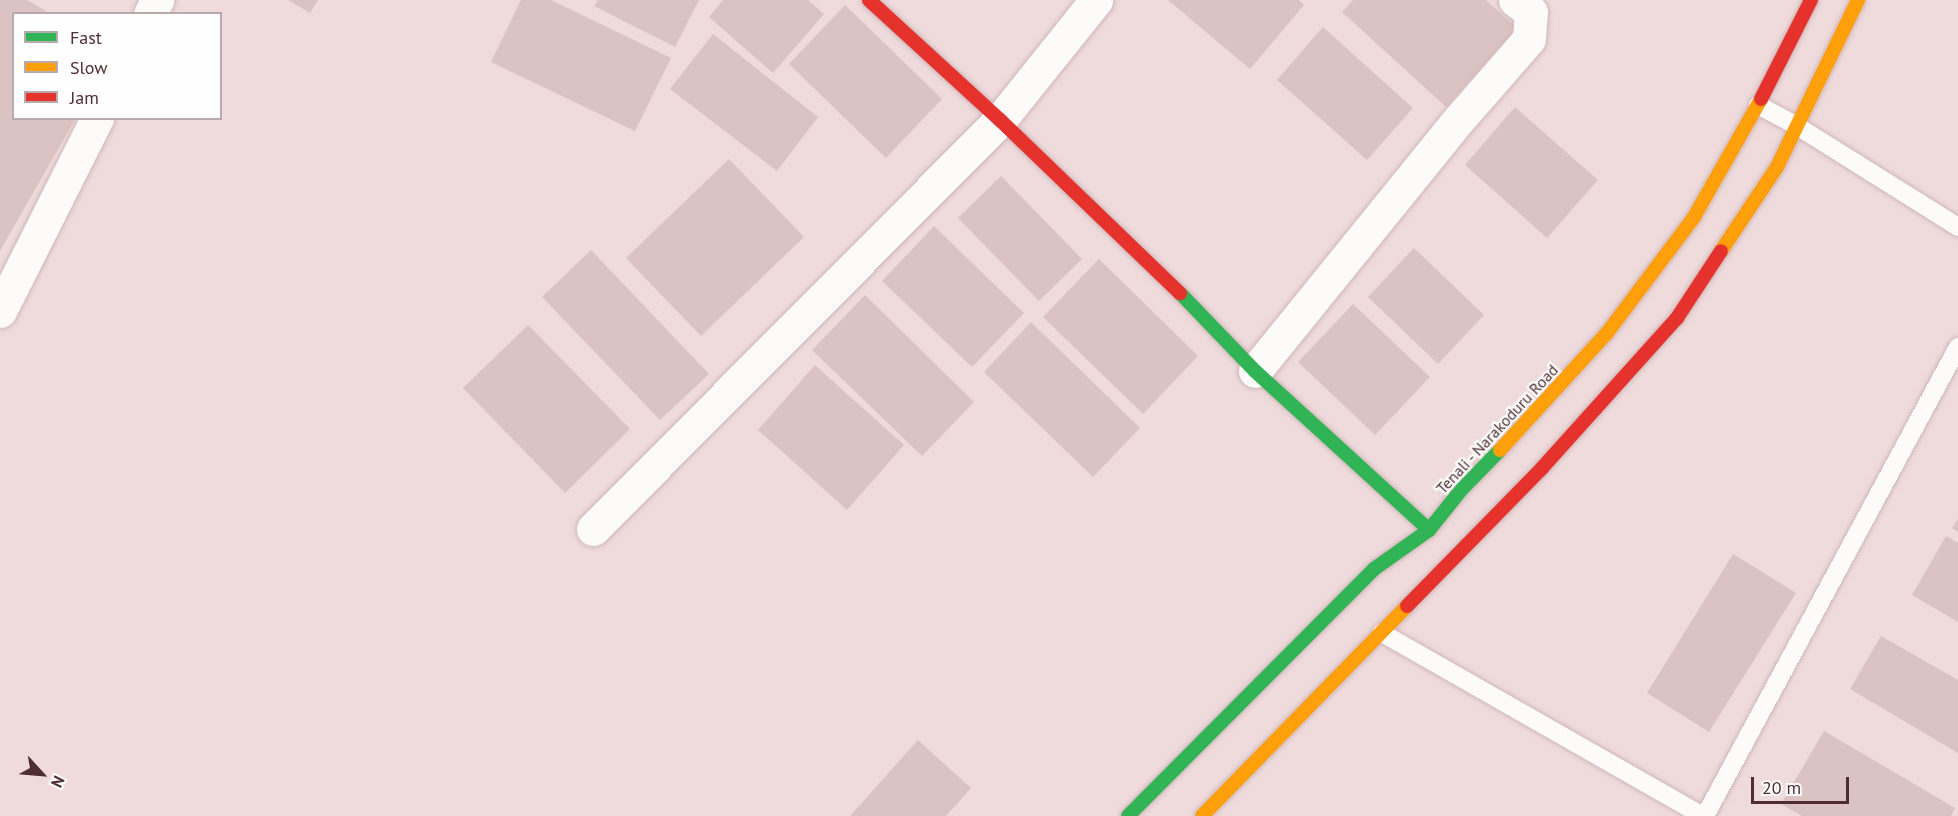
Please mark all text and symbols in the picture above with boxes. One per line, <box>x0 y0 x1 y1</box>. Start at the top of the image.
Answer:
legend <box>12 12 222 120</box>
text: Fast <box>70 26 102 49</box>
text: Slow <box>70 56 108 79</box>
text: Jam <box>70 86 99 109</box>
street label: Tenali - Narakoduru Road <box>1431 359 1563 499</box>
north arrow <box>12 744 72 804</box>
scale bar <box>1754 765 1852 803</box>
text: N <box>47 773 69 791</box>
text: 20 m <box>1762 776 1801 799</box>

